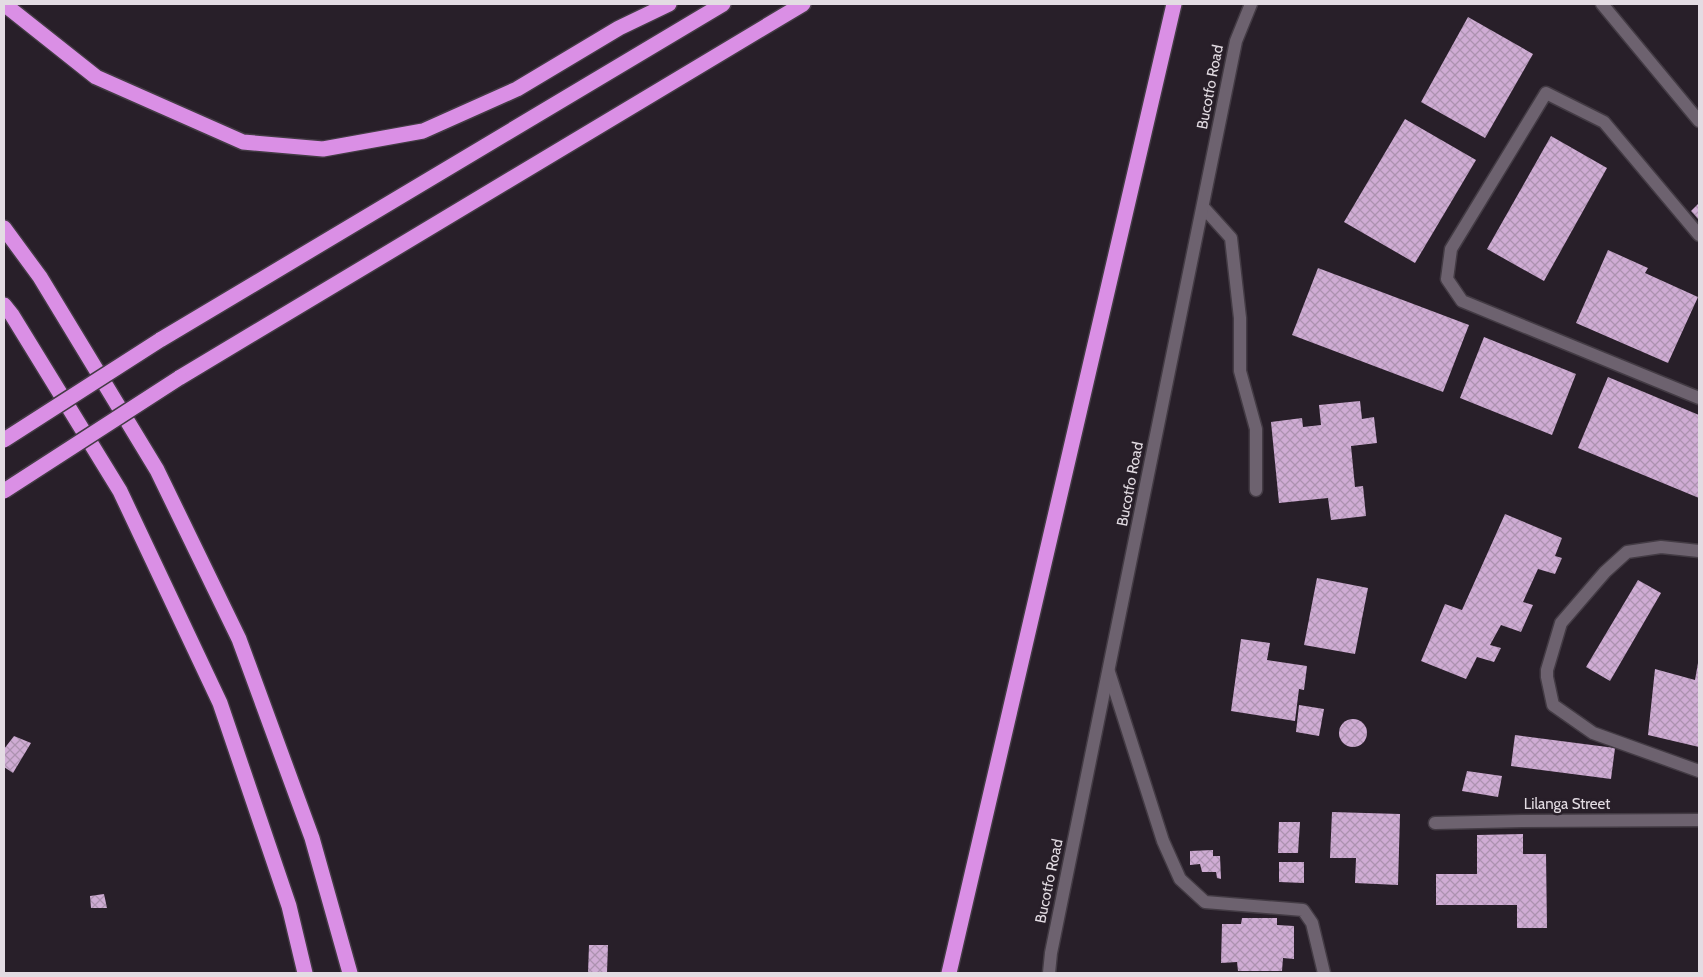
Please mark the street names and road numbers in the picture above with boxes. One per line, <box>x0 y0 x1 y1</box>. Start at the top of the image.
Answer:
street label: Bucotfo Road <box>1193 43 1227 131</box>
street label: Bucotfo Road <box>1113 440 1147 528</box>
street label: Lilanga Street <box>1524 795 1610 813</box>
street label: Bucotfo Road <box>1031 837 1067 925</box>

